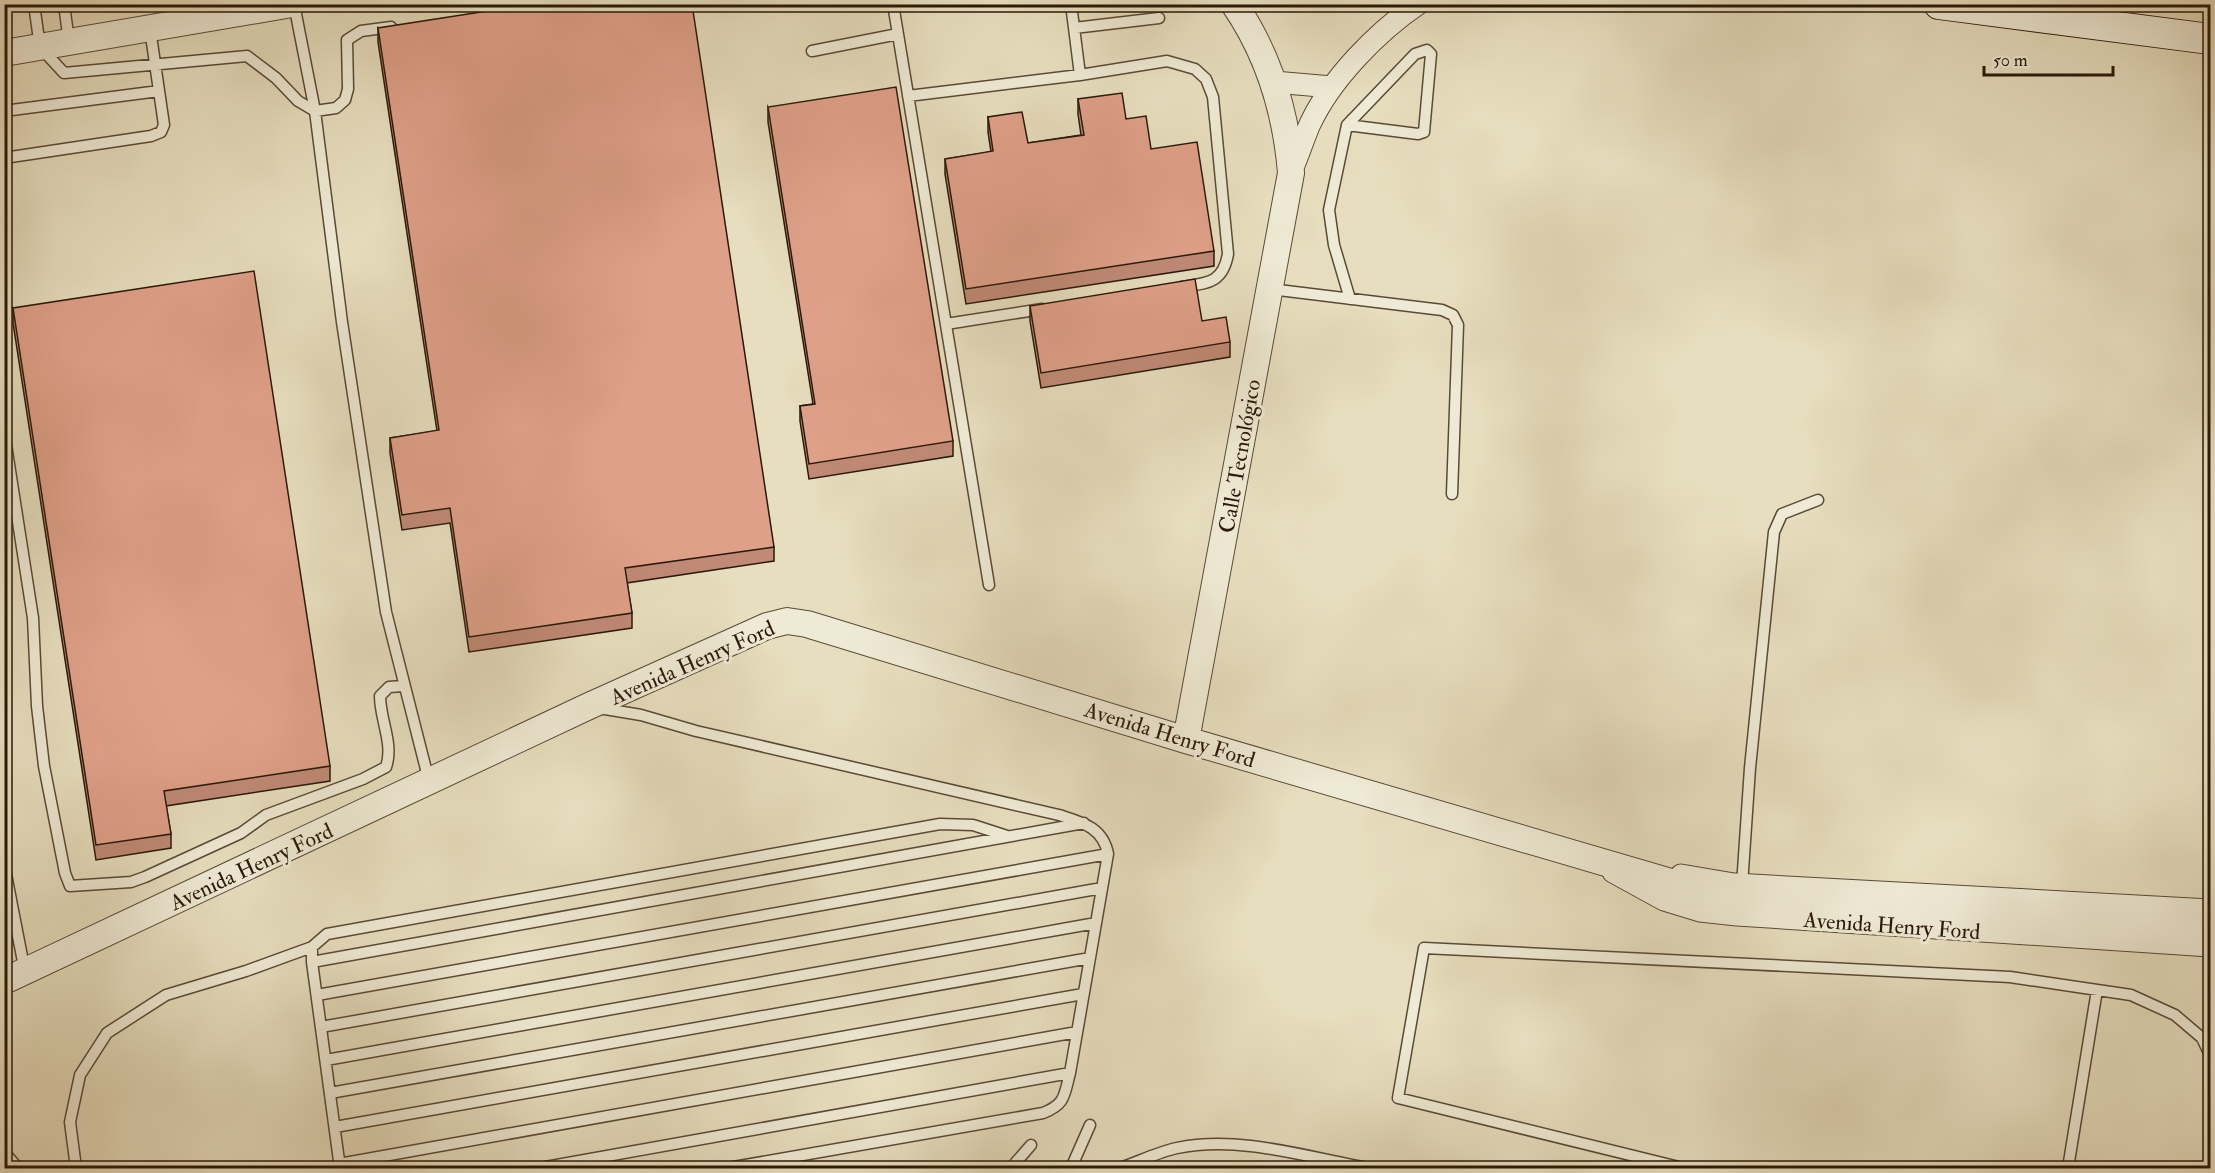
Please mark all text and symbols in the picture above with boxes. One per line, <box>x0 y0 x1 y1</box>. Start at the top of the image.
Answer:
scale bar <box>1984 39 2113 77</box>
text: 50 m <box>1993 49 2028 72</box>
street label: Calle Tecnológico <box>1213 377 1267 535</box>
street label: Avenida Henry Ford <box>605 614 779 712</box>
street label: Avenida Henry Ford <box>1080 695 1259 774</box>
street label: Avenida Henry Ford <box>164 817 338 917</box>
street label: Avenida Henry Ford <box>1802 906 1981 946</box>

